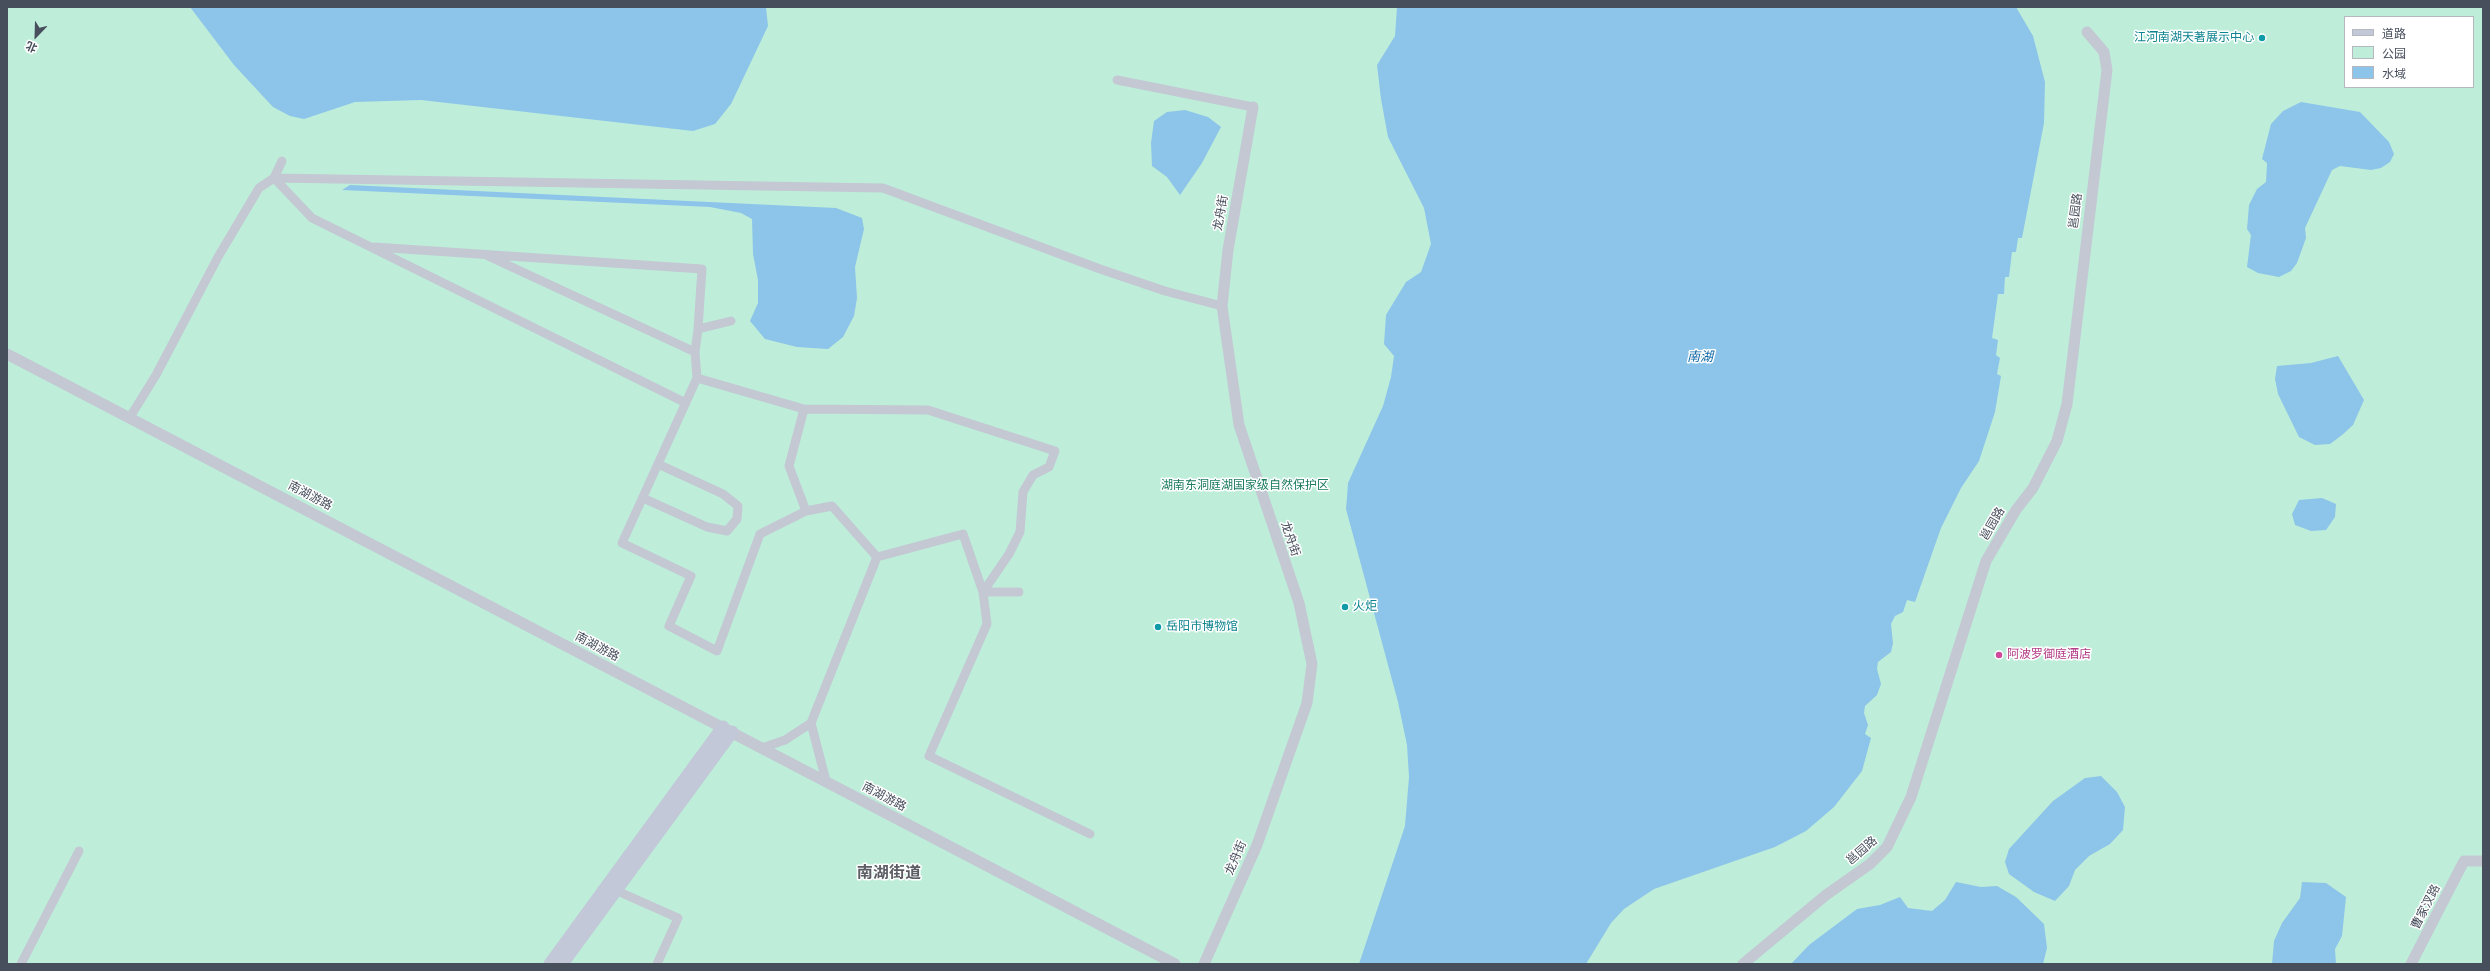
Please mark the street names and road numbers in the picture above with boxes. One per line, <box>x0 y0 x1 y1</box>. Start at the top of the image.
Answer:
street label: 邕园路 <box>2067 192 2085 230</box>
street label: 龙舟街 <box>1211 194 1231 232</box>
street label: 南湖游路 <box>285 478 335 514</box>
street label: 邕园路 <box>1978 505 2008 543</box>
street label: 龙舟街 <box>1277 520 1303 558</box>
street label: 南湖游路 <box>572 629 622 665</box>
street label: 南湖游路 <box>859 779 909 815</box>
street label: 邕园路 <box>1844 834 1880 868</box>
street label: 龙舟街 <box>1222 839 1250 877</box>
street label: 曹家汊路 <box>2409 882 2443 932</box>

